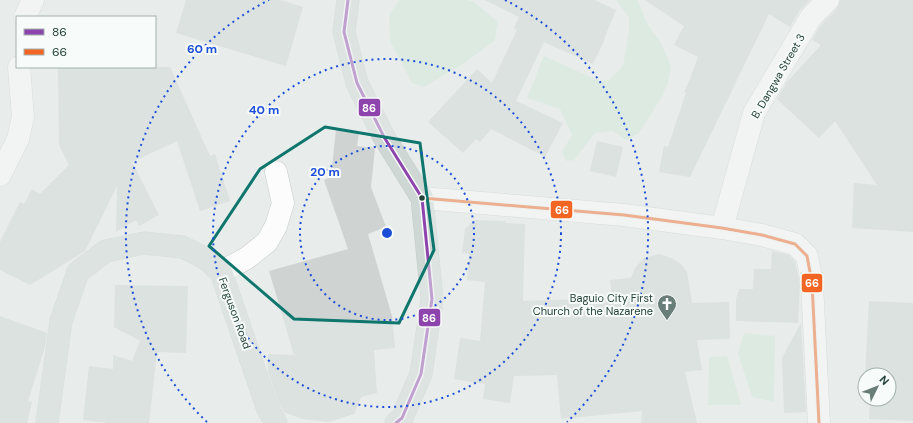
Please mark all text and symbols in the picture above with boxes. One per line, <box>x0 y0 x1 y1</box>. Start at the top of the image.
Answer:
legend <box>16 16 156 68</box>
text: 86 <box>52 24 67 40</box>
street label: B. Dangwa Street 3 <box>748 31 808 121</box>
text: 60 m <box>187 41 217 57</box>
text: 66 <box>52 44 67 60</box>
line badge: 86 <box>358 98 381 117</box>
text: 86 <box>362 101 376 115</box>
text: 40 m <box>249 102 279 118</box>
text: 20 m <box>310 164 340 180</box>
unlabelled marker <box>417 193 427 203</box>
line badge: 66 <box>550 200 573 219</box>
text: 66 <box>555 203 569 217</box>
centre of rings <box>380 226 394 240</box>
line badge: 66 <box>801 273 823 293</box>
street label: Ferguson Road <box>216 275 254 351</box>
text: 66 <box>805 276 819 290</box>
place label: Baguio City First Church of the Nazarene <box>533 291 653 318</box>
church icon: Baguio City First Church of the Nazarene <box>656 293 678 321</box>
line badge: 86 <box>418 308 441 327</box>
text: 86 <box>422 311 436 325</box>
north arrow <box>857 367 897 407</box>
text: N <box>876 372 892 388</box>

